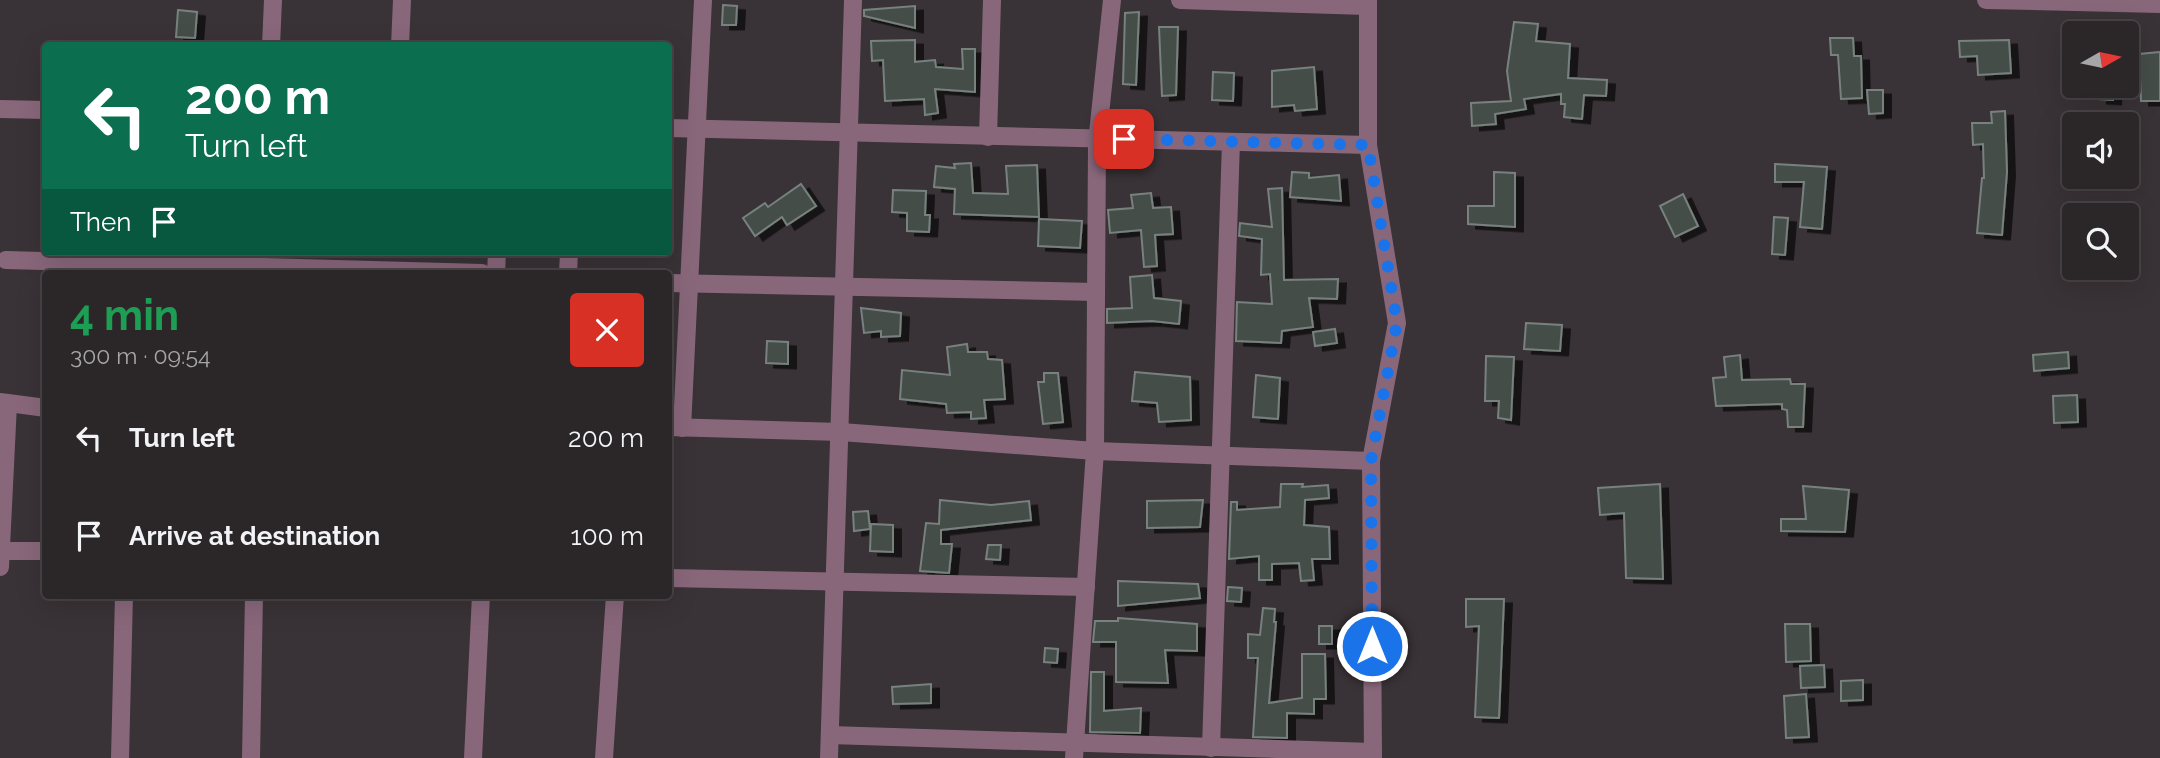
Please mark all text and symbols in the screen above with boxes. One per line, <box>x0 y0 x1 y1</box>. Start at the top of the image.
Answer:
north arrow <box>2062 21 2138 98</box>
map controls <box>2062 21 2139 280</box>
text: 200 m <box>185 68 330 125</box>
icon: left <box>70 70 161 161</box>
pin <box>1094 109 1154 169</box>
button: sound <box>2062 112 2139 189</box>
icon: arrive <box>1105 120 1143 158</box>
text: Turn left <box>185 127 307 164</box>
icon: arrive <box>145 203 183 241</box>
button: search <box>2062 203 2139 280</box>
text: Then <box>70 207 131 237</box>
text: 4 min <box>70 291 179 340</box>
button: close <box>570 293 644 367</box>
text: 300 m · 09:54 <box>70 342 210 369</box>
icon: left <box>70 419 108 457</box>
text: Turn left <box>129 423 235 453</box>
text: 200 m <box>568 423 644 453</box>
icon: arrive <box>70 517 108 555</box>
text: Arrive at destination <box>129 521 380 551</box>
text: 100 m <box>571 521 644 551</box>
position arrow <box>1335 609 1409 683</box>

